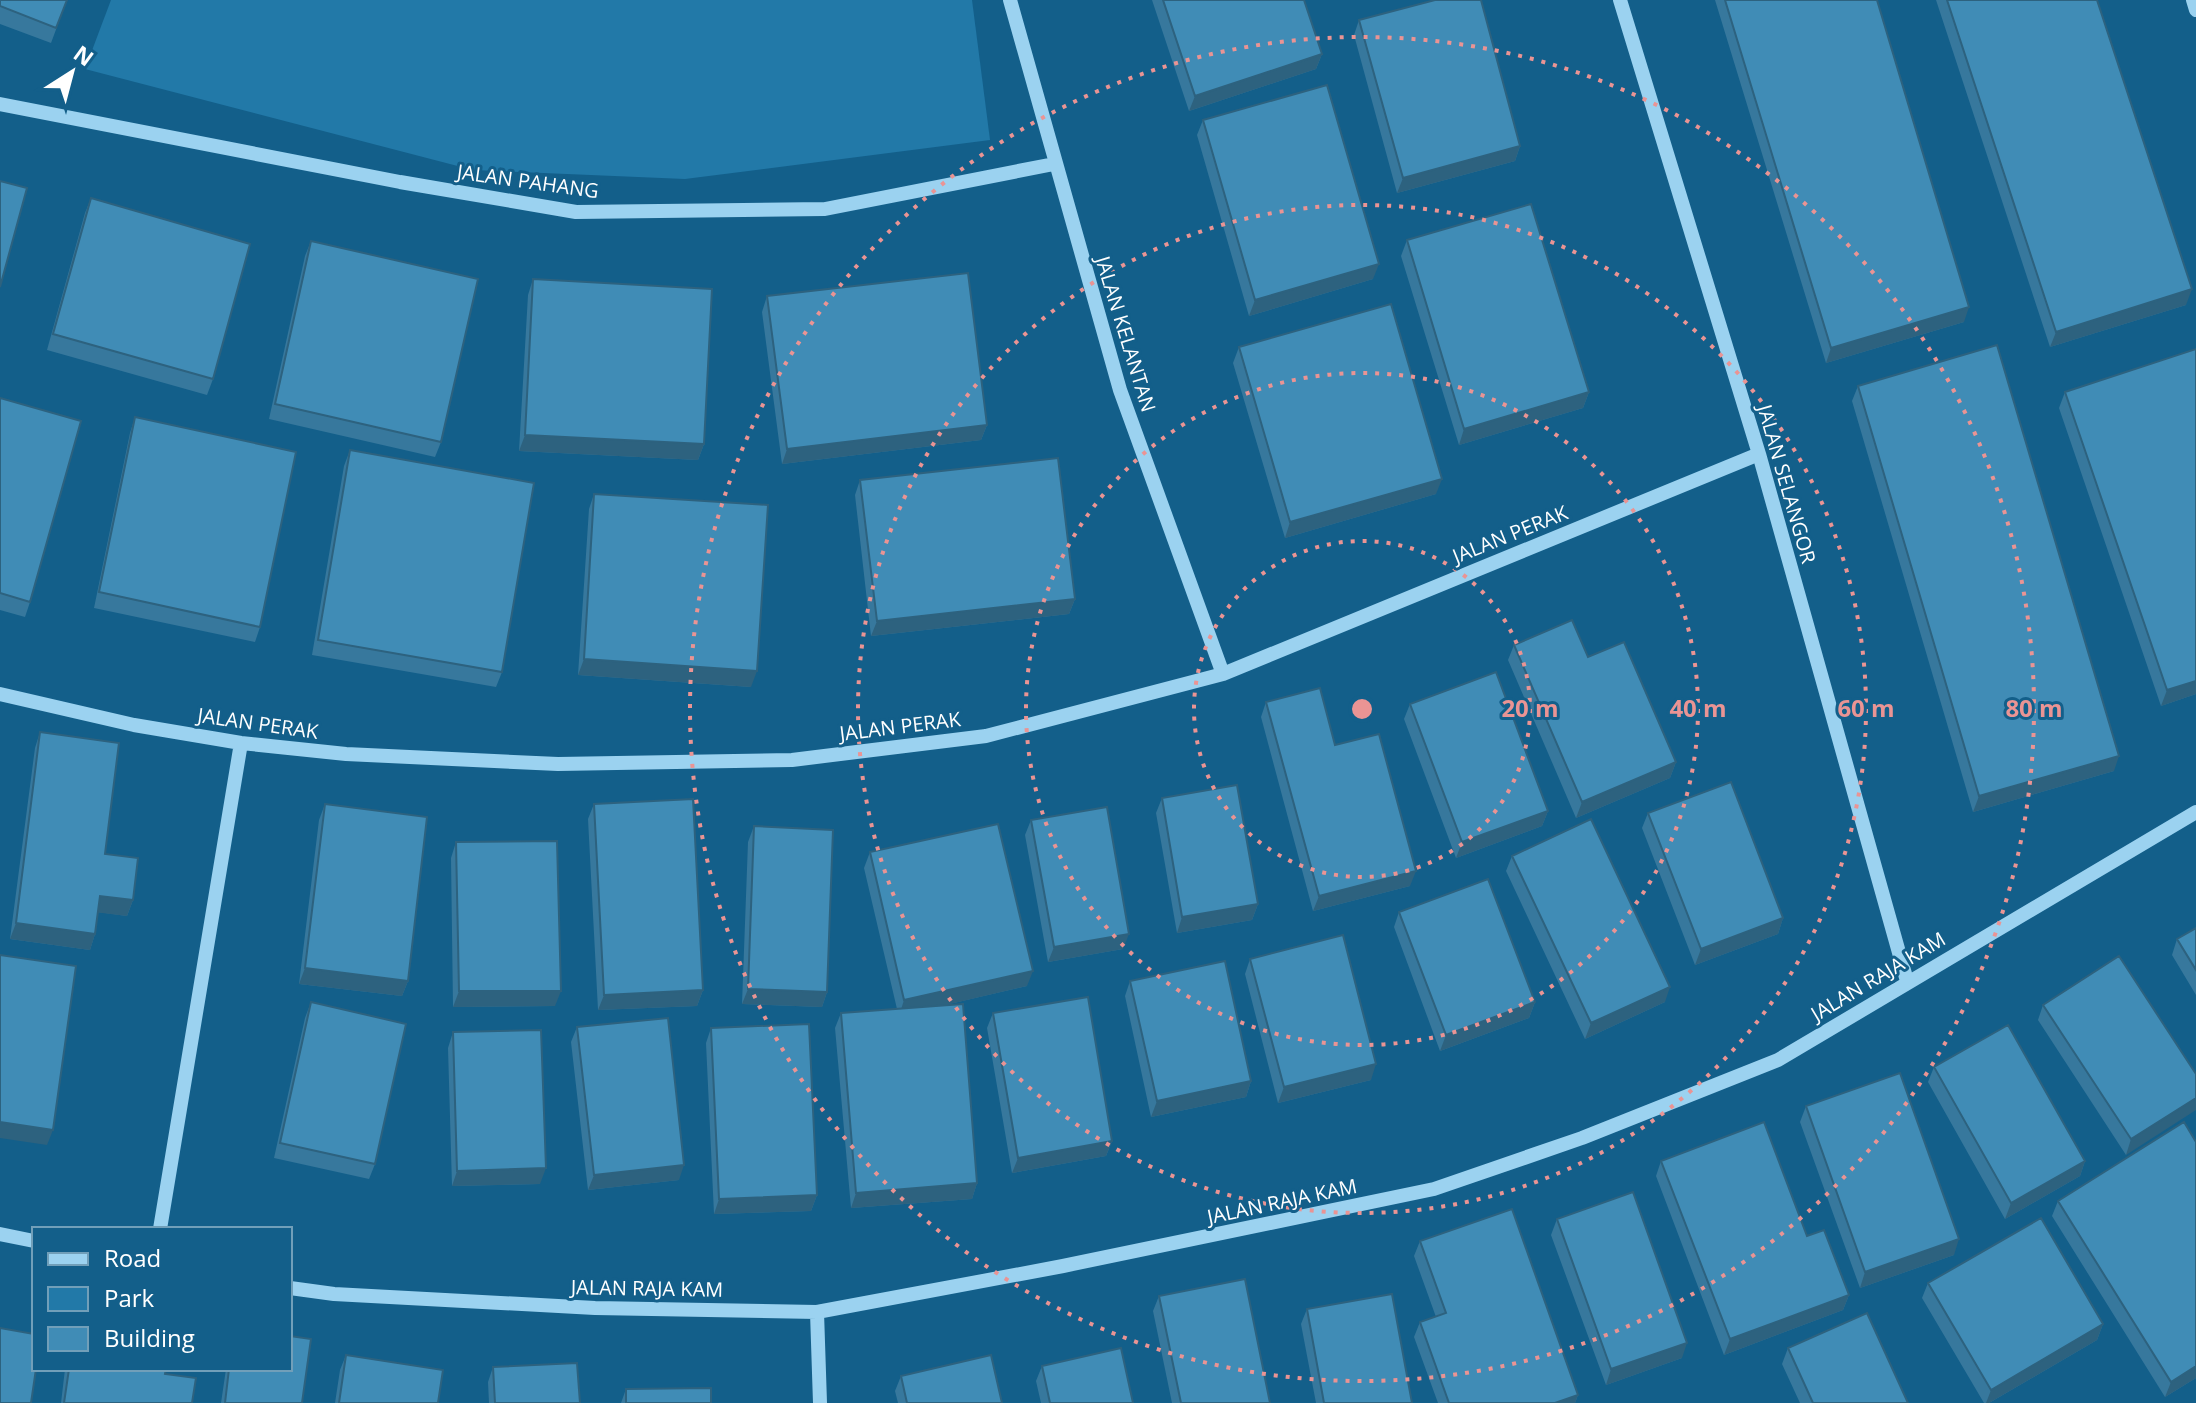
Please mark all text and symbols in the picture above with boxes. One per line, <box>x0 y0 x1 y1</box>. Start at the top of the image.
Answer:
north arrow <box>32 32 112 112</box>
text: N <box>68 38 100 72</box>
street label: JALAN PAHANG <box>453 157 601 204</box>
street label: JALAN KELANTAN <box>1089 251 1163 415</box>
street label: JALAN SELANGOR <box>1751 400 1823 567</box>
street label: JALAN PERAK <box>1447 498 1572 570</box>
text: 20 m <box>1501 691 1559 724</box>
text: 40 m <box>1669 691 1727 724</box>
text: 60 m <box>1837 691 1895 724</box>
text: 80 m <box>2005 691 2063 724</box>
centre of rings <box>1348 695 1376 723</box>
street label: JALAN PERAK <box>194 701 321 745</box>
street label: JALAN PERAK <box>836 705 963 747</box>
street label: JALAN RAJA KAM <box>1804 925 1950 1028</box>
street label: JALAN RAJA KAM <box>1203 1172 1359 1230</box>
legend <box>32 1227 292 1371</box>
text: Road <box>104 1241 161 1274</box>
street label: JALAN RAJA KAM <box>569 1273 723 1303</box>
text: Park <box>104 1281 155 1314</box>
text: Building <box>104 1321 195 1354</box>

